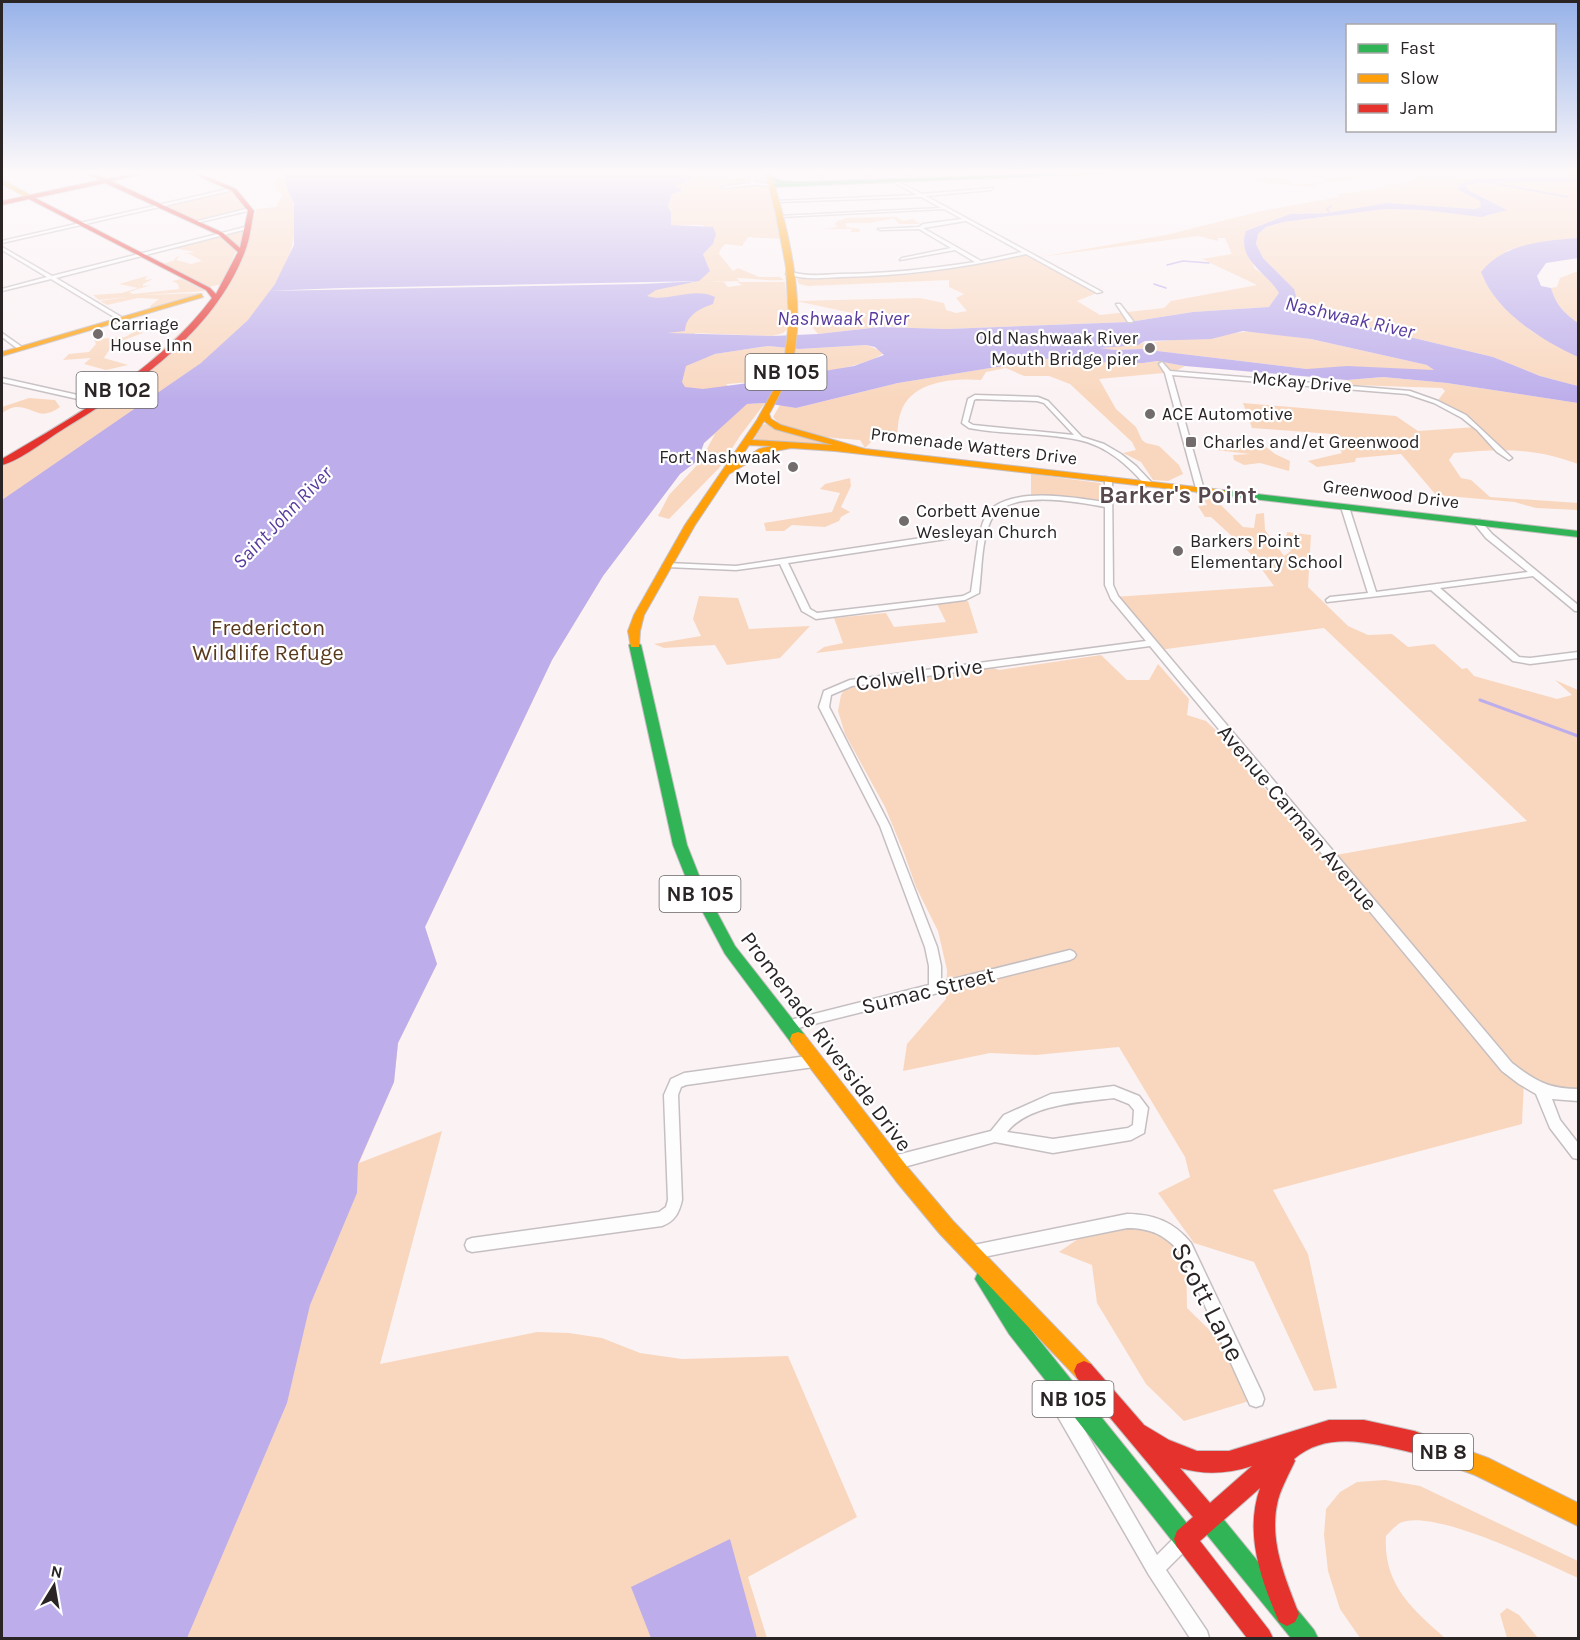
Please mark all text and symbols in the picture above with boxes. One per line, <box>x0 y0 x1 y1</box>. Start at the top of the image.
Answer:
legend <box>1346 24 1556 132</box>
text: Fast <box>1400 37 1435 59</box>
text: Slow <box>1400 67 1439 89</box>
text: Jam <box>1400 97 1434 119</box>
water label: Nashwaak River <box>1283 291 1418 344</box>
water label: Nashwaak River <box>777 307 910 330</box>
place label: Carriage House Inn <box>110 313 193 356</box>
marker: Carriage House Inn <box>91 327 105 341</box>
place label: Old Nashwaak River Mouth Bridge pier <box>975 327 1138 370</box>
marker: Old Nashwaak River Mouth Bridge pier <box>1143 341 1157 355</box>
road number: NB 105 <box>746 354 826 390</box>
street label: McKay Drive <box>1251 367 1353 397</box>
road number: NB 102 <box>76 372 158 408</box>
place label: ACE Automotive <box>1162 403 1293 425</box>
marker: ACE Automotive <box>1143 407 1157 421</box>
street label: Promenade Watters Drive <box>870 422 1078 470</box>
place label: Charles and/et Greenwood <box>1203 431 1420 453</box>
marker: Charles and/et Greenwood <box>1184 435 1198 449</box>
place label: Fort Nashwaak Motel <box>659 446 781 489</box>
marker: Fort Nashwaak Motel <box>786 460 800 474</box>
water label: Saint John River <box>228 461 338 573</box>
street label: Greenwood Drive <box>1322 475 1460 513</box>
district label: Barker's Point <box>1099 481 1257 509</box>
place label: Corbett Avenue Wesleyan Church <box>916 500 1057 543</box>
marker: Corbett Avenue Wesleyan Church <box>897 514 911 528</box>
place label: Barkers Point Elementary School <box>1190 530 1343 573</box>
marker: Barkers Point Elementary School <box>1171 544 1185 558</box>
park label: Fredericton Wildlife Refuge <box>192 615 344 666</box>
street label: Colwell Drive <box>854 653 984 697</box>
street label: Avenue Carman Avenue <box>1212 719 1383 916</box>
road number: NB 105 <box>660 876 740 912</box>
street label: Promenade Riverside Drive <box>735 927 917 1157</box>
street label: Sumac Street <box>859 962 998 1020</box>
street label: Scott Lane <box>1164 1237 1252 1367</box>
road number: NB 105 <box>1032 1381 1114 1417</box>
road number: NB 8 <box>1413 1434 1473 1470</box>
north arrow <box>24 1556 84 1616</box>
text: N <box>49 1561 64 1582</box>

